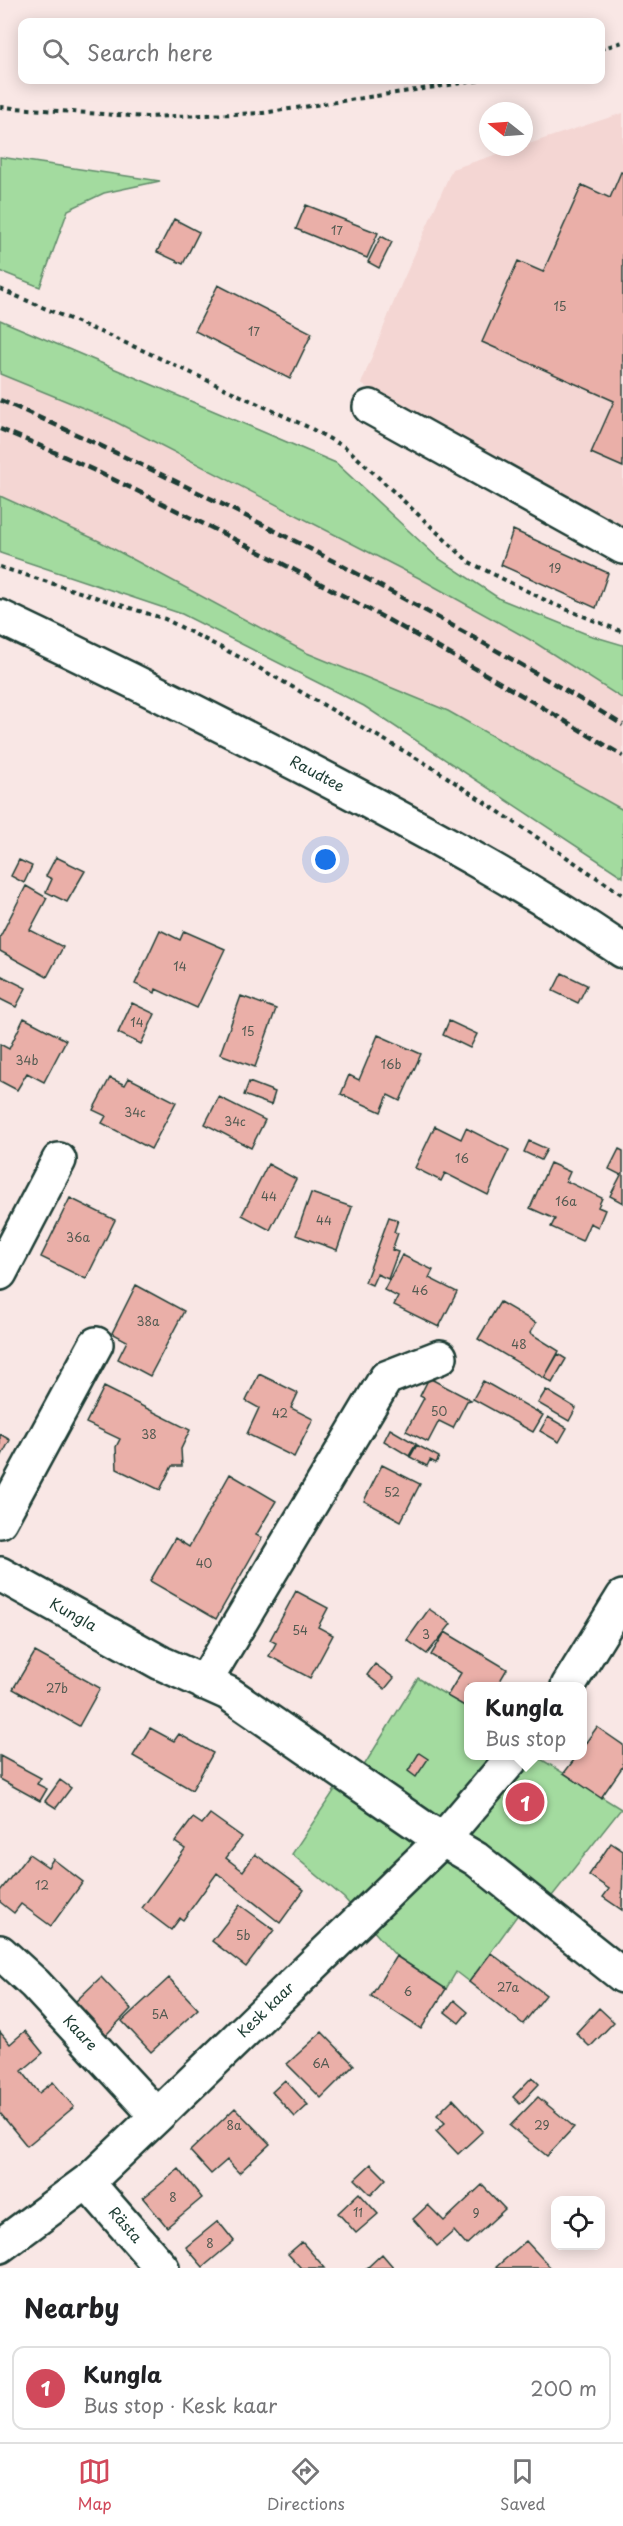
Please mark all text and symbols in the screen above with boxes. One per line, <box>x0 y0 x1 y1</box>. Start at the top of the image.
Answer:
search box <box>18 18 605 84</box>
icon: search <box>39 35 72 68</box>
text: Search here <box>87 35 213 68</box>
north arrow <box>479 102 533 156</box>
house number: 17 <box>331 221 343 239</box>
house number: 15 <box>553 297 567 315</box>
house number: 17 <box>248 322 260 340</box>
house number: 19 <box>549 559 561 577</box>
street label: Raudtee <box>286 749 349 797</box>
your location <box>311 845 340 874</box>
house number: 14 <box>173 957 187 975</box>
house number: 14 <box>130 1013 144 1031</box>
house number: 15 <box>241 1022 255 1040</box>
house number: 34b <box>16 1051 38 1069</box>
house number: 16b <box>381 1055 401 1073</box>
house number: 34c <box>124 1103 146 1121</box>
house number: 34c <box>224 1112 246 1130</box>
house number: 16 <box>455 1149 469 1167</box>
house number: 44 <box>261 1187 277 1205</box>
house number: 16a <box>555 1192 577 1210</box>
house number: 44 <box>316 1211 332 1229</box>
house number: 36a <box>66 1228 90 1246</box>
house number: 46 <box>412 1281 428 1299</box>
house number: 38a <box>137 1312 160 1330</box>
house number: 48 <box>511 1335 527 1353</box>
house number: 50 <box>431 1402 447 1420</box>
house number: 42 <box>272 1404 288 1422</box>
house number: 38 <box>141 1425 157 1443</box>
house number: 52 <box>384 1483 400 1501</box>
house number: 40 <box>196 1554 213 1572</box>
street label: Kungla <box>46 1591 102 1636</box>
house number: 54 <box>292 1621 308 1639</box>
house number: 3 <box>422 1625 430 1643</box>
house number: 27b <box>46 1679 68 1697</box>
popup <box>464 1682 587 1760</box>
text: Kungla <box>485 1690 564 1723</box>
text: Bus stop <box>485 1723 566 1753</box>
pin: 1 <box>506 1780 544 1824</box>
house number: 12 <box>35 1876 49 1894</box>
house number: 5b <box>236 1926 250 1944</box>
street label: Kesk kaar <box>231 1976 299 2042</box>
house number: 27a <box>497 1978 519 1996</box>
house number: 6 <box>404 1982 412 2000</box>
house number: 5A <box>152 2005 168 2023</box>
street label: Kaare <box>58 2009 104 2055</box>
house number: 6A <box>312 2054 330 2072</box>
house number: 8a <box>227 2116 242 2134</box>
house number: 29 <box>534 2116 550 2134</box>
house number: 8 <box>169 2188 177 2206</box>
map controls <box>551 2196 605 2250</box>
button: locate <box>551 2196 605 2250</box>
street label: Rästa <box>104 2201 149 2248</box>
house number: 11 <box>353 2203 363 2221</box>
house number: 9 <box>472 2204 480 2222</box>
house number: 8 <box>206 2234 214 2252</box>
text: Nearby <box>24 2288 119 2327</box>
text: Kungla <box>83 2357 162 2390</box>
text: 1 <box>41 2373 50 2403</box>
text: 200 m <box>530 2373 597 2403</box>
text: Bus stop · Kesk kaar <box>83 2390 277 2420</box>
tab: Map <box>78 2455 112 2515</box>
tab: Directions <box>267 2455 345 2515</box>
tab: Saved <box>500 2455 545 2515</box>

